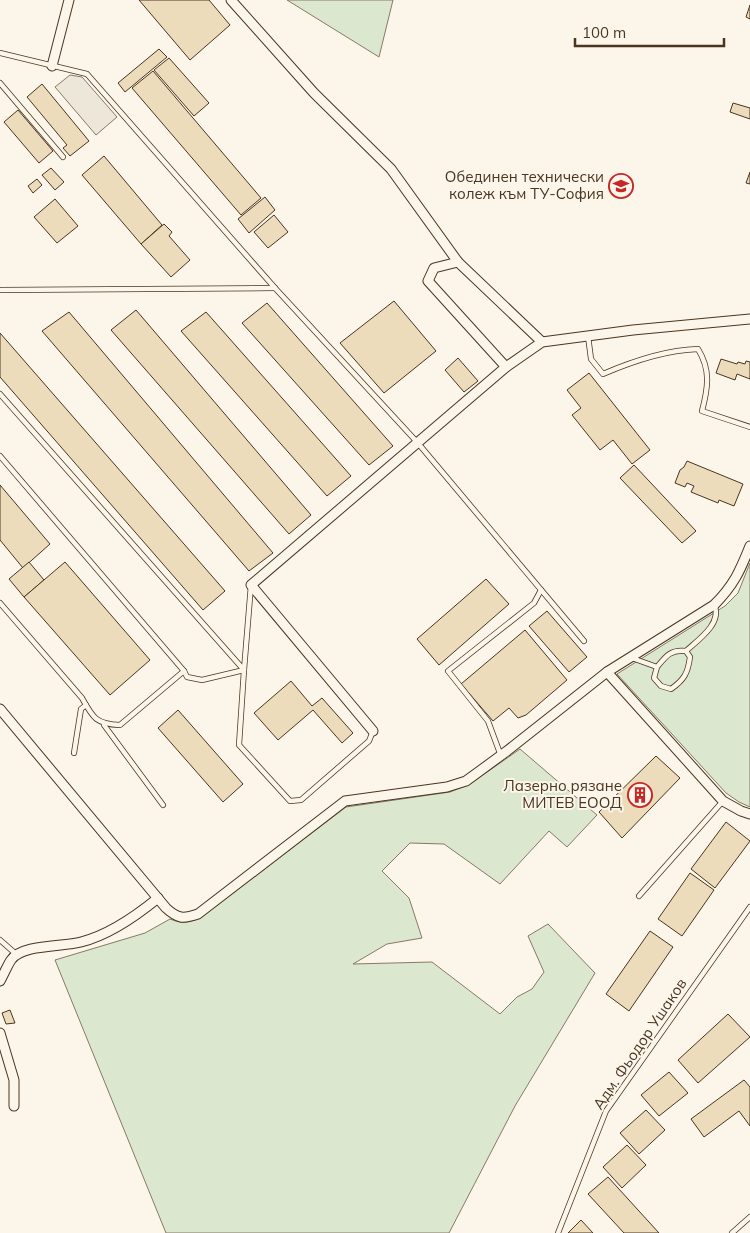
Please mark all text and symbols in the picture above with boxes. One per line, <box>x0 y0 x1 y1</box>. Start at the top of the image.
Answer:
scale bar <box>575 15 724 47</box>
text: 100 m <box>582 23 626 42</box>
place label: Обединен технически колеж към ТУ-София <box>445 167 604 203</box>
school or university icon: Обединен технически колеж към ТУ-София <box>608 173 634 199</box>
place label: Лазерно рязане МИТЕВ ЕООД <box>503 776 622 812</box>
building icon: Лазерно рязане МИТЕВ ЕООД <box>627 782 653 808</box>
street label: Адм. Фьодор Ушаков <box>589 974 691 1113</box>

